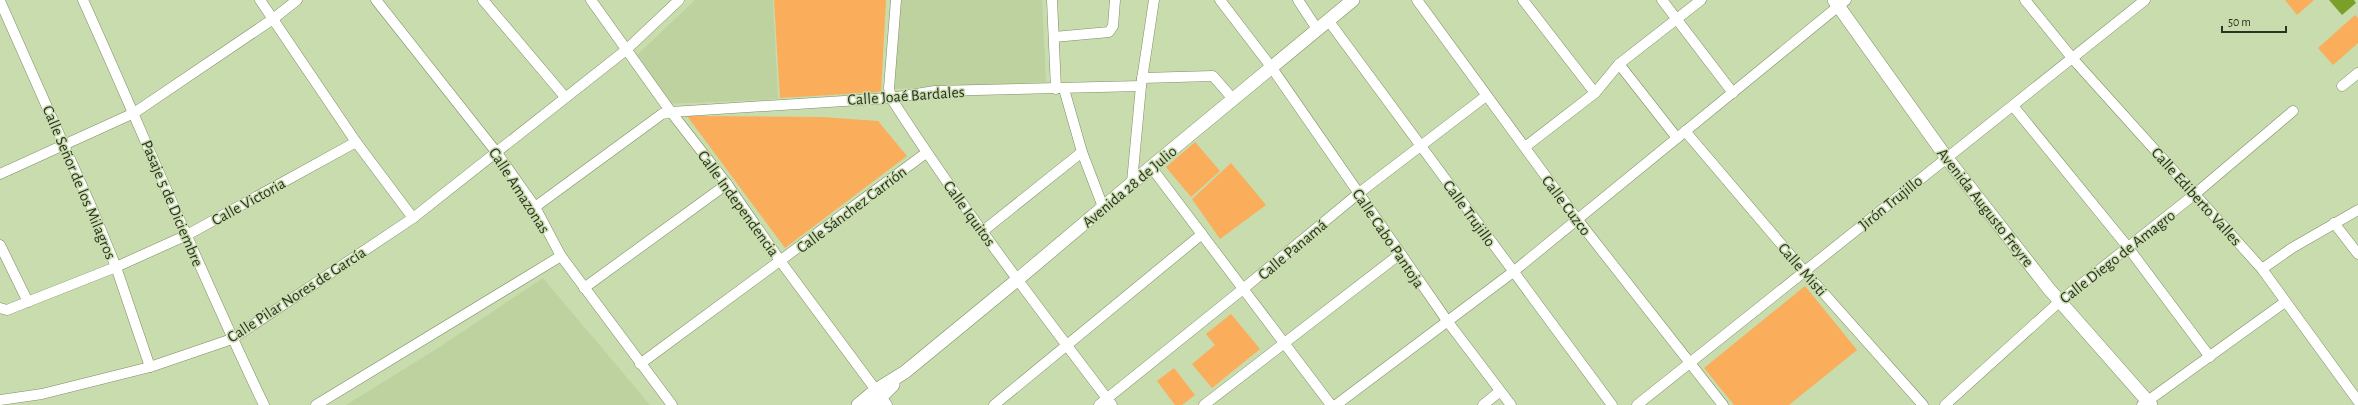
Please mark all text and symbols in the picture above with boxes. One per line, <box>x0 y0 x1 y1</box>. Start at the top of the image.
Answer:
scale bar <box>2222 8 2286 34</box>
text: 50 m <box>2228 16 2251 28</box>
street label: Calle Joaé Bardales <box>847 84 965 108</box>
street label: Calle Señor de los Milagros <box>39 103 119 262</box>
street label: Pasaje 5 de Diciembre <box>137 138 206 269</box>
street label: Avenida 28 de Julio <box>1079 143 1180 231</box>
street label: Calle Amazonas <box>486 145 553 236</box>
street label: Avenida Augusto Freyre <box>1933 145 2036 271</box>
street label: Calle Ediberto Valles <box>2148 145 2244 249</box>
street label: Calle Independencia <box>694 148 782 260</box>
street label: Calle Sánchez Carrión <box>794 163 910 256</box>
street label: Jirón Trujillo <box>1856 172 1926 234</box>
street label: Calle Cuzco <box>1539 173 1594 239</box>
street label: Calle Victoria <box>209 175 288 229</box>
street label: Calle Trujillo <box>1439 177 1499 250</box>
street label: Calle Iquitos <box>940 178 998 249</box>
street label: Calle Cabo Pantoja <box>1348 186 1427 292</box>
street label: Calle Diego de Amagro <box>2057 207 2178 307</box>
street label: Calle Panamá <box>1255 216 1330 283</box>
street label: Calle Misti <box>1775 240 1830 299</box>
street label: Calle Pilar Nores de García <box>224 244 369 346</box>

